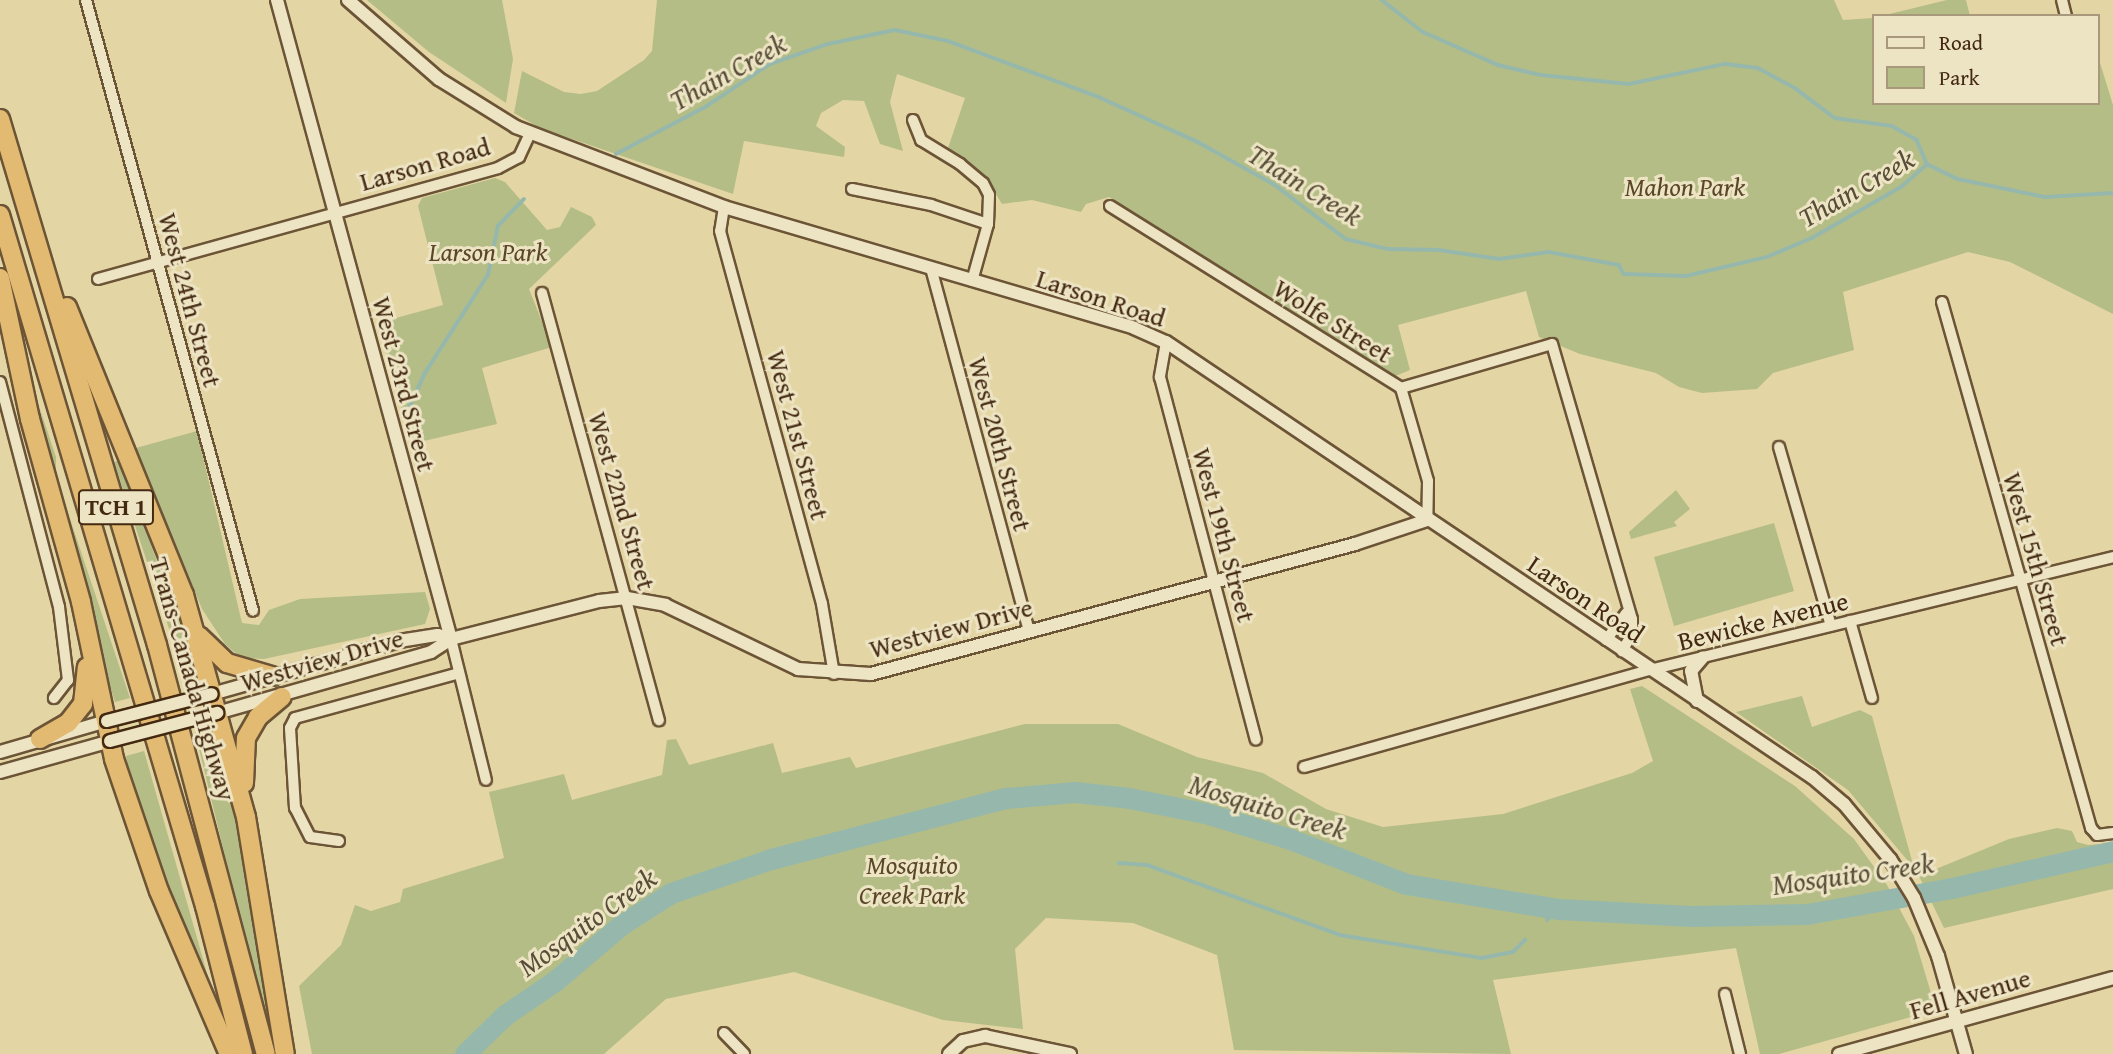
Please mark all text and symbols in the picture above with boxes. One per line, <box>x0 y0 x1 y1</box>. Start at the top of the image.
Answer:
legend <box>1871 14 2099 105</box>
water label: Thain Creek <box>664 26 792 118</box>
text: Road <box>1939 27 1983 58</box>
text: Park <box>1939 62 1980 93</box>
street label: Larson Road <box>356 131 494 197</box>
water label: Thain Creek <box>1242 137 1368 233</box>
water label: Thain Creek <box>1792 142 1920 234</box>
park label: Mahon Park <box>1625 171 1745 203</box>
street label: West 24th Street <box>152 210 228 390</box>
park label: Larson Park <box>429 236 547 268</box>
street label: Larson Road <box>1032 262 1170 334</box>
street label: Wolfe Street <box>1268 272 1398 370</box>
street label: West 23rd Street <box>366 293 442 475</box>
street label: West 21st Street <box>760 347 836 523</box>
street label: West 20th Street <box>962 354 1038 534</box>
street label: West 22nd Street <box>582 408 662 594</box>
street label: West 19th Street <box>1186 445 1262 625</box>
street label: West 15th Street <box>1996 469 2076 649</box>
road number: TCH 1 <box>78 486 154 528</box>
street label: Larson Road <box>1522 549 1650 649</box>
street label: Trans-Canada Highway <box>143 554 243 804</box>
street label: Bewicke Avenue <box>1675 585 1851 657</box>
street label: Westview Drive <box>866 591 1036 665</box>
street label: Westview Drive <box>237 622 407 698</box>
water label: Mosquito Creek <box>1185 767 1351 847</box>
water label: Mosquito Creek <box>1770 846 1936 902</box>
park label: Mosquito Creek Park <box>859 849 965 910</box>
water label: Mosquito Creek <box>511 861 663 983</box>
street label: Fell Avenue <box>1906 962 2034 1026</box>

